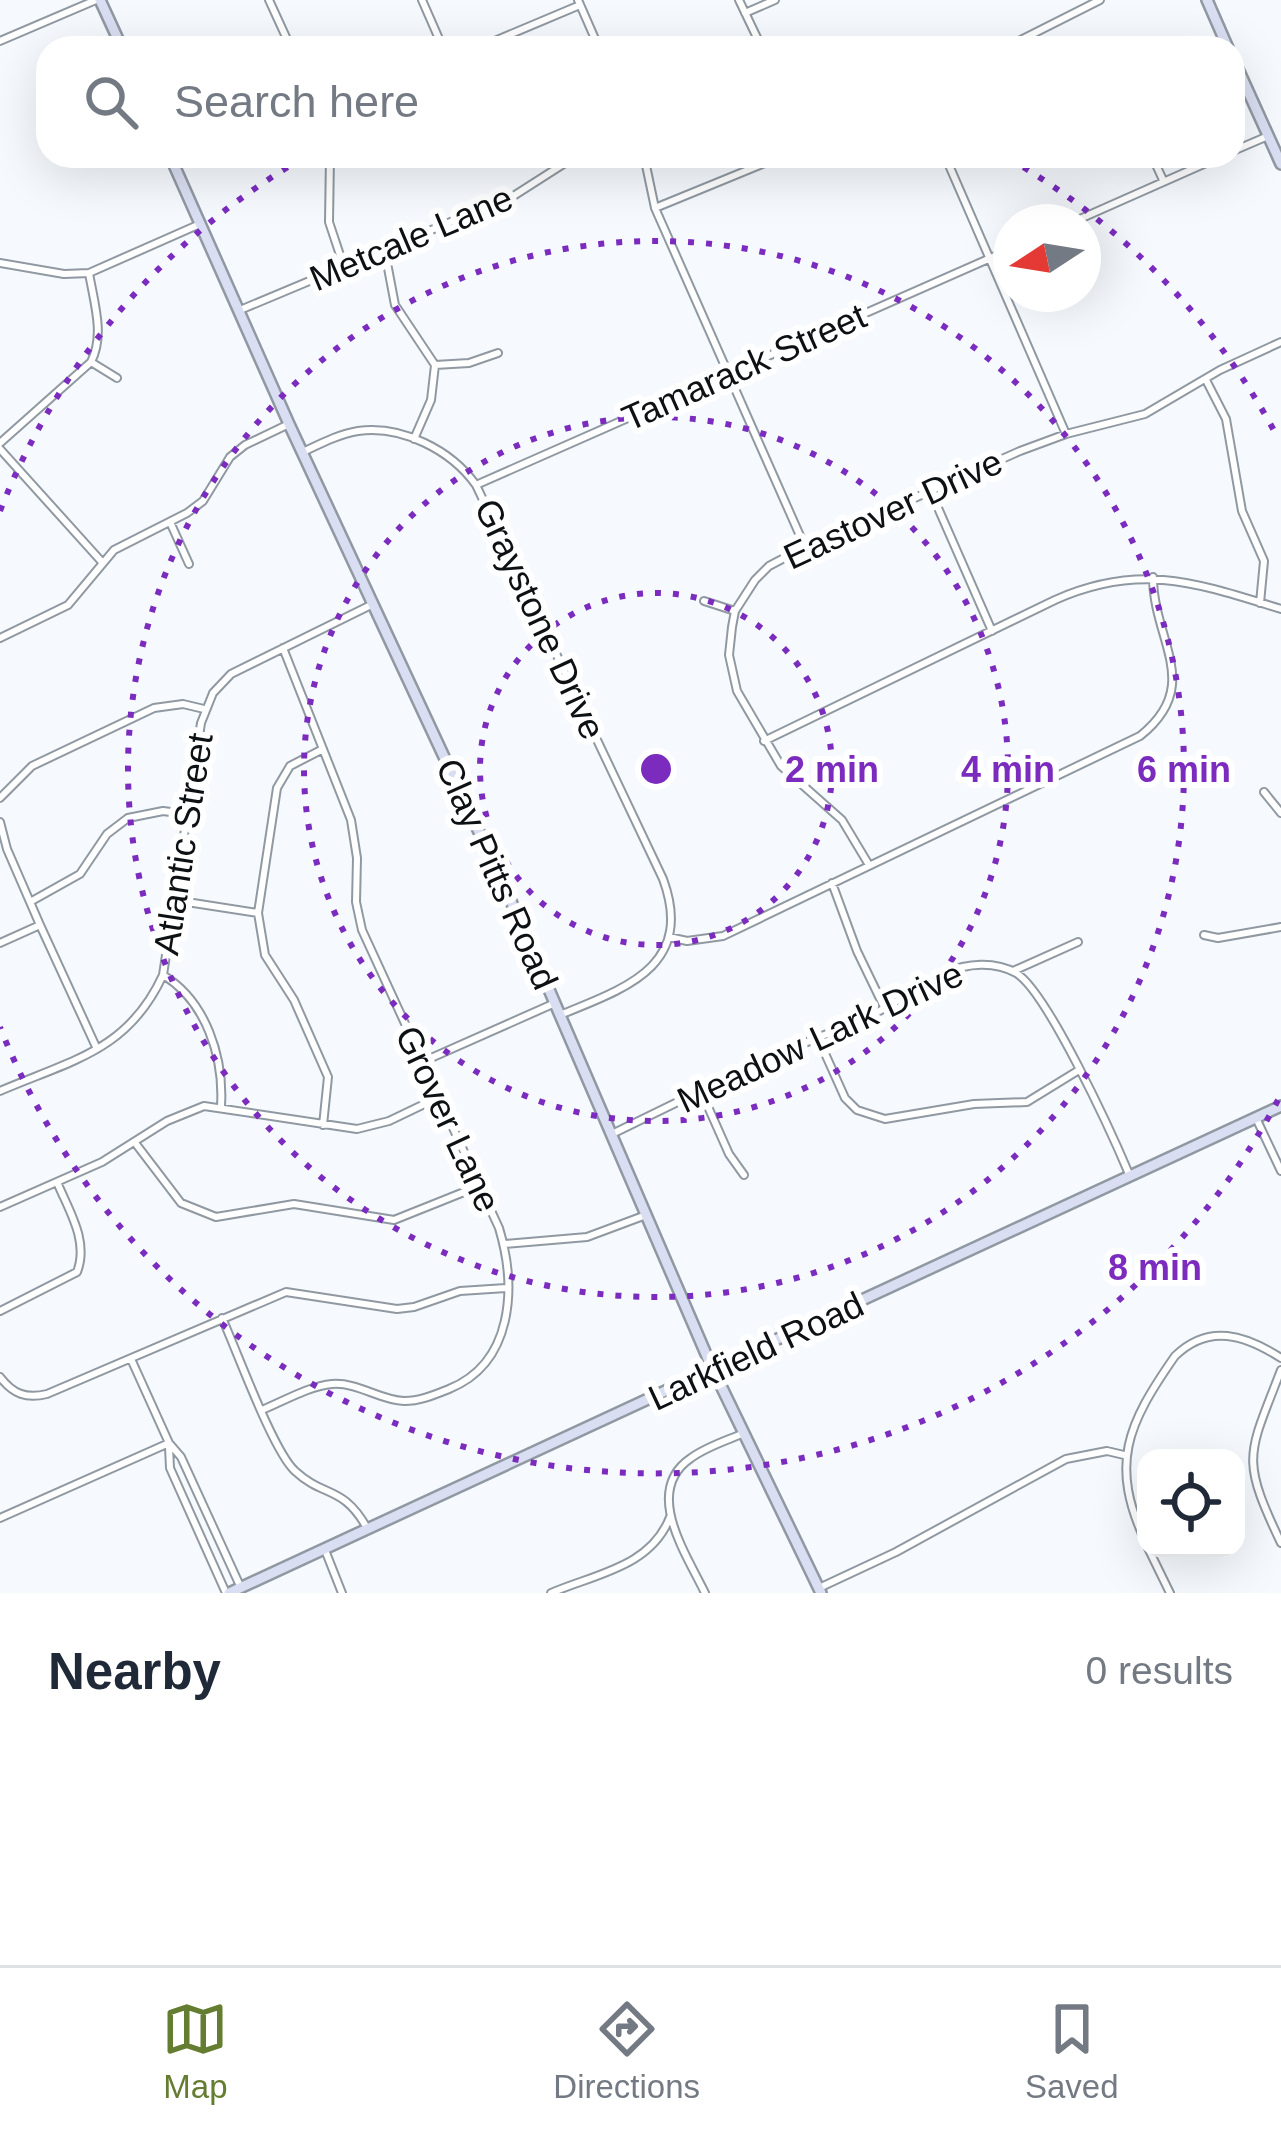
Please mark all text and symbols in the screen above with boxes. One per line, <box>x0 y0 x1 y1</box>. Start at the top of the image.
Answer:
search box <box>36 36 1245 168</box>
icon: search <box>78 69 144 135</box>
text: Search here <box>174 76 419 127</box>
street label: Metcale Lane <box>304 177 518 299</box>
north arrow <box>993 204 1101 312</box>
street label: Tamarack Street <box>616 295 872 439</box>
street label: Eastover Drive <box>777 441 1009 577</box>
street label: Graystone Drive <box>466 492 614 746</box>
street label: Atlantic Street <box>145 730 221 958</box>
centre of rings <box>635 748 677 790</box>
text: 2 min <box>785 749 879 790</box>
text: 4 min <box>961 749 1055 790</box>
text: 6 min <box>1137 749 1231 790</box>
street label: Clay Pitts Road <box>428 752 566 996</box>
street label: Meadow Lark Drive <box>671 953 969 1121</box>
street label: Grover Lane <box>387 1020 509 1218</box>
text: 8 min <box>1108 1247 1202 1288</box>
street label: Larkfield Road <box>642 1283 870 1419</box>
map controls <box>1137 1449 1245 1557</box>
button: locate <box>1137 1449 1245 1557</box>
text: Nearby <box>48 1643 221 1700</box>
text: 0 results <box>1086 1649 1233 1692</box>
tab: Map <box>162 1996 228 2106</box>
tab: Directions <box>553 1996 700 2106</box>
tab: Saved <box>1025 1996 1119 2106</box>

